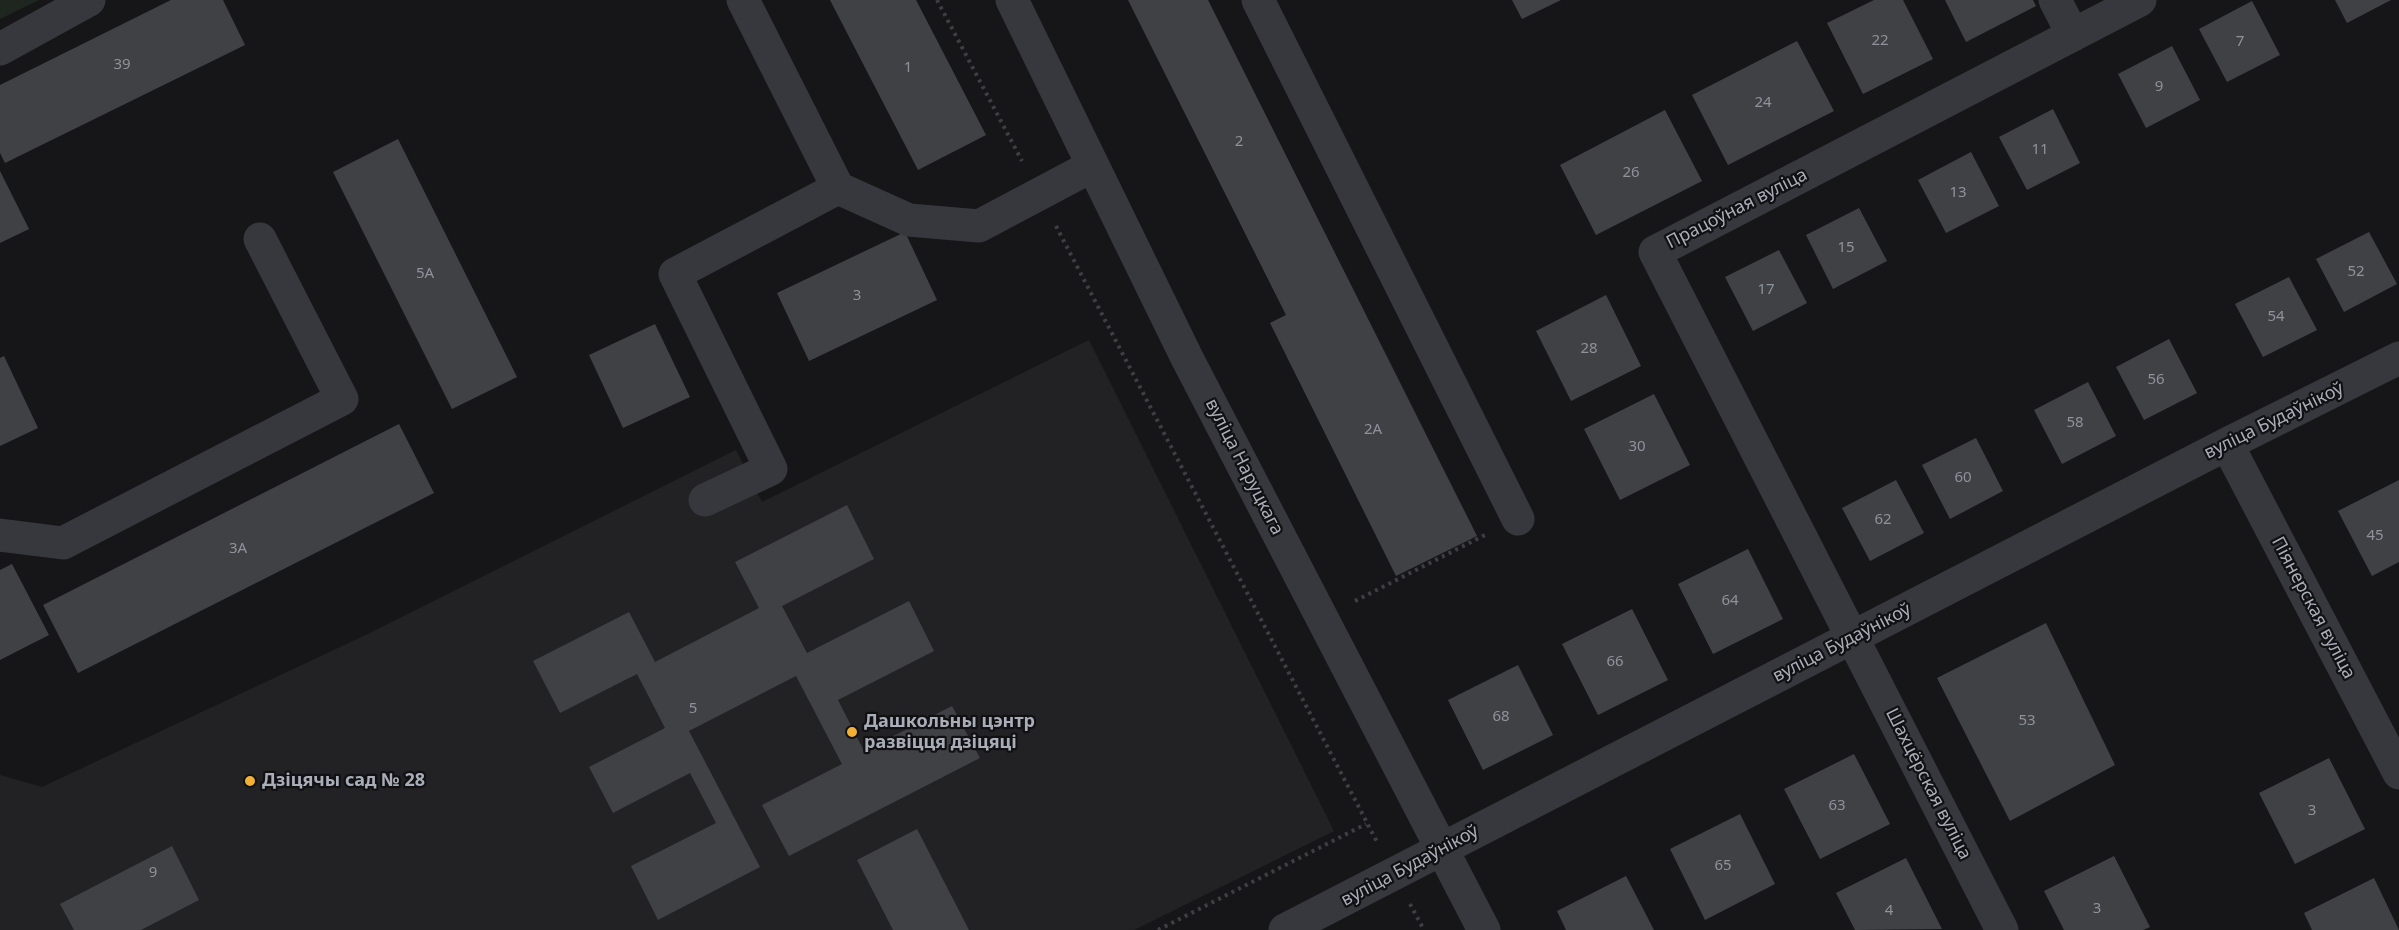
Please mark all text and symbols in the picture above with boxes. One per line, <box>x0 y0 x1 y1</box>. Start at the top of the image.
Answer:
house number: 22 <box>1871 32 1889 50</box>
house number: 7 <box>2236 33 2244 51</box>
house number: 39 <box>113 56 131 74</box>
house number: 1 <box>904 59 912 77</box>
house number: 9 <box>2155 78 2163 96</box>
house number: 24 <box>1754 94 1772 112</box>
house number: 2 <box>1235 133 1243 151</box>
house number: 11 <box>2031 141 2049 159</box>
house number: 26 <box>1622 164 1640 182</box>
street label: Працоўная вуліца <box>1663 164 1811 254</box>
house number: 13 <box>1949 184 1967 202</box>
house number: 15 <box>1837 239 1855 257</box>
house number: 52 <box>2347 263 2365 281</box>
house number: 5А <box>416 265 434 283</box>
house number: 17 <box>1757 281 1775 299</box>
house number: 3 <box>853 287 861 305</box>
house number: 54 <box>2267 308 2285 326</box>
house number: 28 <box>1580 340 1598 358</box>
house number: 56 <box>2147 371 2165 389</box>
street label: вуліца Будаўнікоў <box>2201 378 2347 464</box>
street label: вуліца Наруцкага <box>1200 395 1288 539</box>
house number: 58 <box>2066 414 2084 432</box>
house number: 2А <box>1364 421 1382 439</box>
house number: 30 <box>1628 438 1646 456</box>
house number: 60 <box>1954 469 1972 487</box>
house number: 62 <box>1874 511 1892 529</box>
house number: 45 <box>2366 527 2384 545</box>
street label: Піянерская вуліца <box>2266 533 2360 683</box>
house number: 3А <box>229 540 247 558</box>
house number: 64 <box>1721 592 1739 610</box>
street label: вуліца Будаўнікоў <box>1769 599 1915 687</box>
house number: 66 <box>1606 653 1624 671</box>
house number: 5 <box>689 700 697 718</box>
street label: Шахцёрская вуліца <box>1880 705 1976 863</box>
house number: 68 <box>1492 708 1510 726</box>
place label: Дашкольны цэнтр развіцця дзіцяці <box>864 711 1035 754</box>
house number: 53 <box>2018 712 2036 730</box>
marker: Дашкольны цэнтр развіцця дзіцяці <box>845 725 859 739</box>
place label: Дзіцячы сад № 28 <box>262 770 425 792</box>
marker: Дзіцячы сад № 28 <box>243 774 257 788</box>
house number: 63 <box>1828 797 1846 815</box>
house number: 3 <box>2308 802 2316 820</box>
street label: вуліца Будаўнікоў <box>1338 821 1482 911</box>
house number: 65 <box>1714 857 1732 875</box>
house number: 9 <box>149 864 157 882</box>
house number: 3 <box>2093 900 2101 918</box>
house number: 4 <box>1885 902 1893 920</box>

